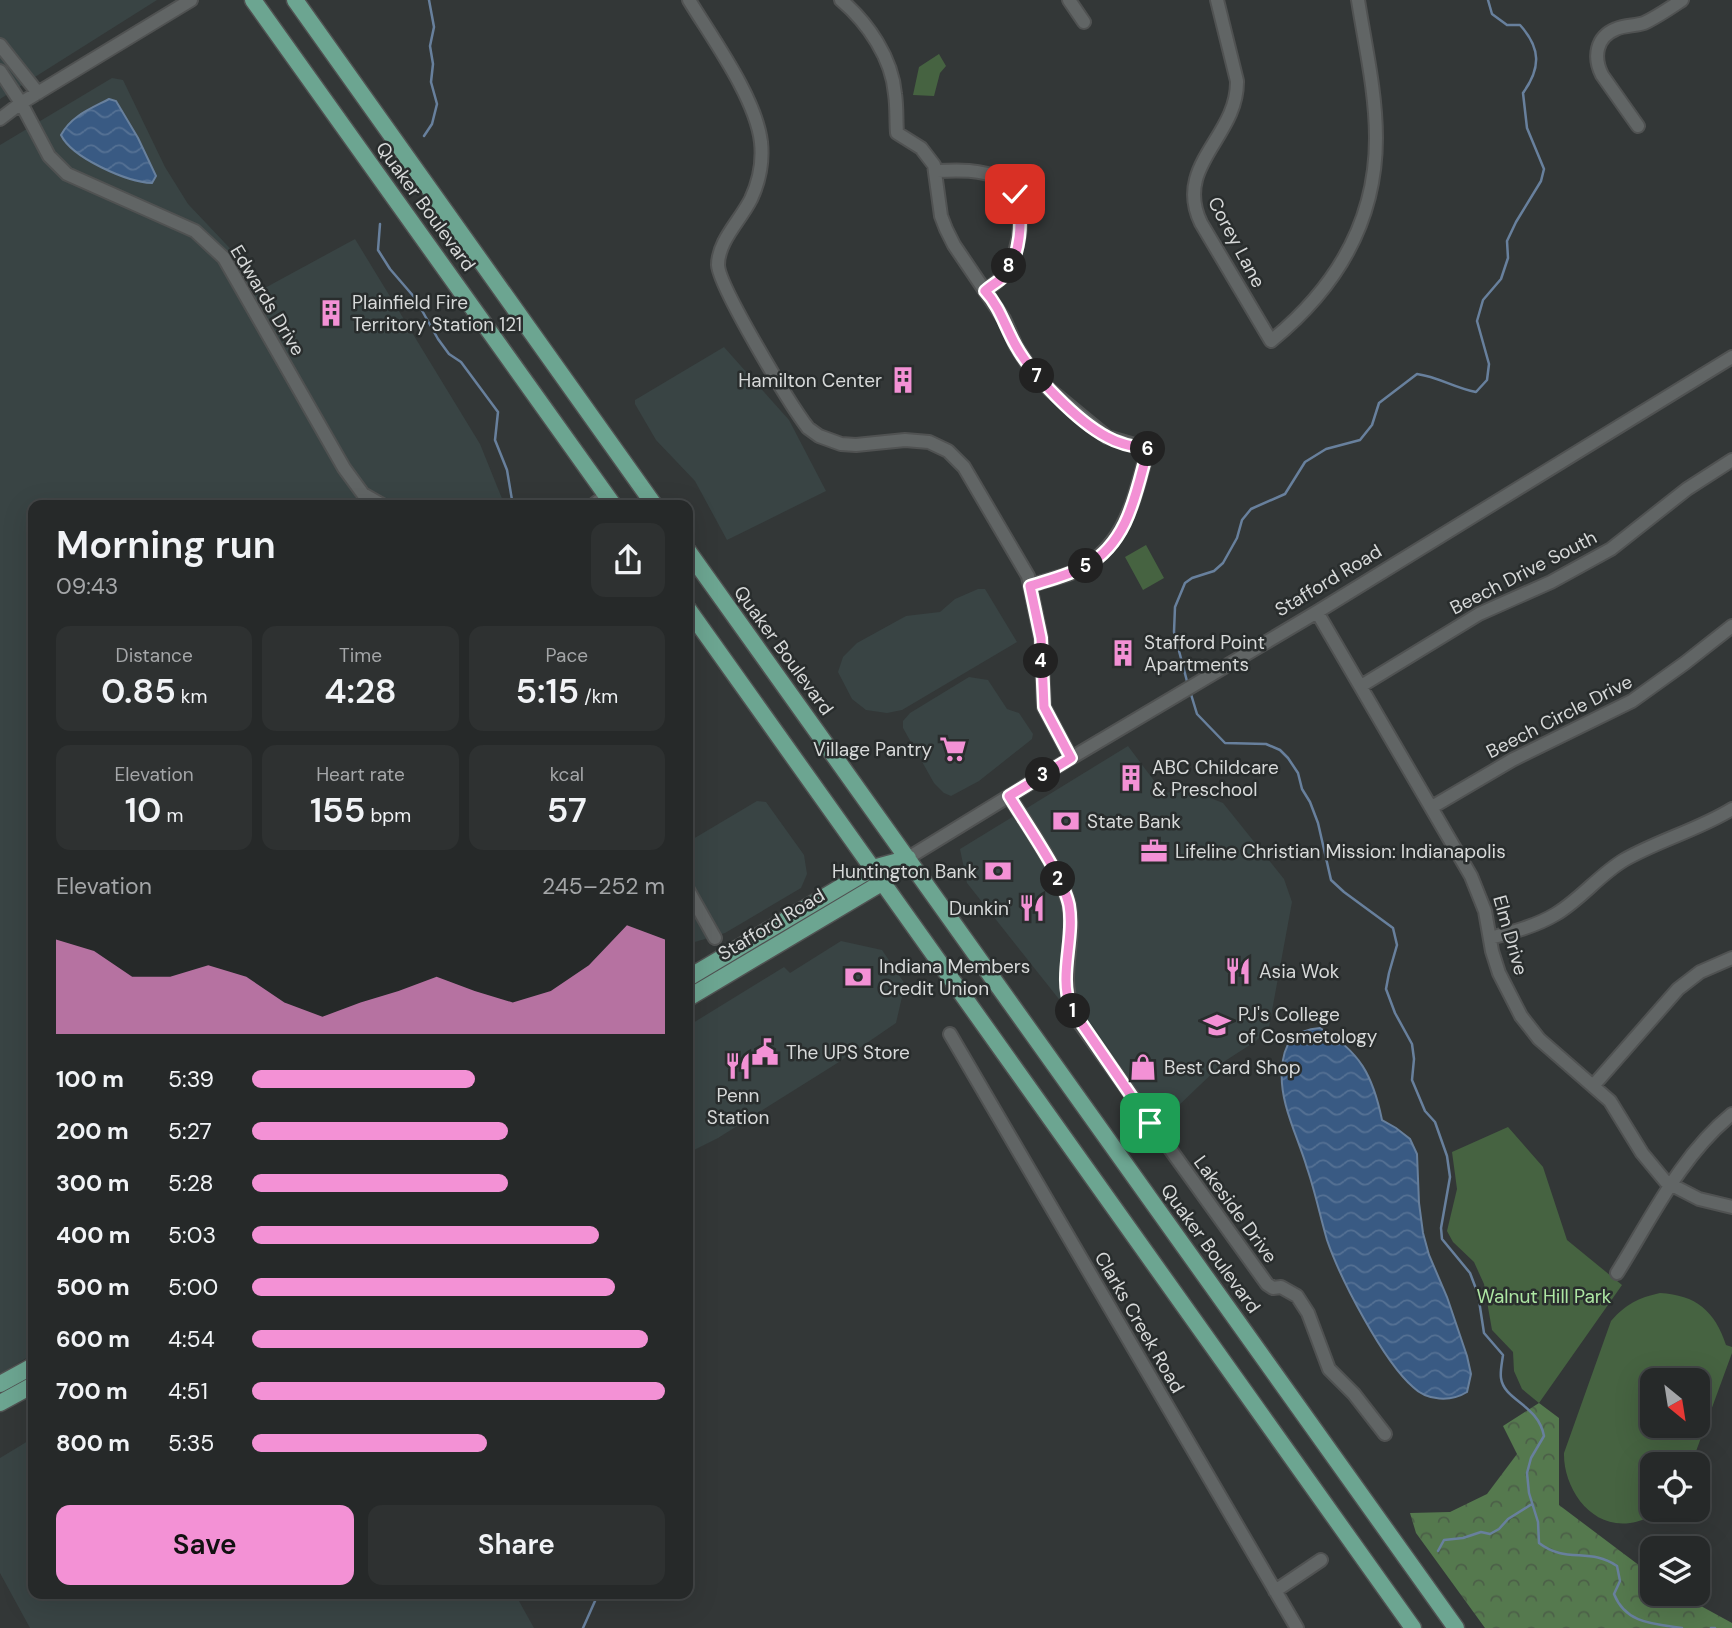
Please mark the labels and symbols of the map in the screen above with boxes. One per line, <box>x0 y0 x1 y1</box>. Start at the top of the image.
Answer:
street label: Quaker Boulevard <box>370 136 481 276</box>
pin <box>985 164 1045 224</box>
street label: Corey Lane <box>1202 192 1271 292</box>
street label: Edwards Drive <box>225 240 311 360</box>
pin: 8 <box>992 248 1026 284</box>
place label: Plainfield Fire Territory Station 121 <box>352 290 522 337</box>
building icon: Plainfield Fire Territory Station 121 <box>316 298 346 328</box>
pin: 7 <box>1020 358 1054 394</box>
building icon: Hamilton Center <box>888 365 918 395</box>
place label: Hamilton Center <box>738 368 882 393</box>
pin: 6 <box>1130 432 1166 466</box>
street label: Beech Drive South <box>1446 525 1601 620</box>
street label: Stafford Road <box>1270 539 1386 622</box>
pin: 5 <box>1068 548 1104 584</box>
street label: Quaker Boulevard <box>728 580 839 720</box>
place label: Stafford Point Apartments <box>1144 630 1265 677</box>
building icon: Stafford Point Apartments <box>1108 638 1138 668</box>
pin: 4 <box>1024 644 1058 678</box>
street label: Beech Circle Drive <box>1482 669 1636 764</box>
supermarket icon: Village Pantry <box>938 734 968 764</box>
place label: Village Pantry <box>813 737 932 762</box>
place label: ABC Childcare & Preschool <box>1152 755 1279 802</box>
pin: 3 <box>1026 758 1060 792</box>
building icon: ABC Childcare & Preschool <box>1116 763 1146 793</box>
bank icon: State Bank <box>1051 806 1081 836</box>
place label: State Bank <box>1087 809 1181 834</box>
office icon: Lifeline Christian Mission: Indianapolis <box>1139 836 1169 866</box>
place label: Lifeline Christian Mission: Indianapolis <box>1175 839 1506 864</box>
bank icon: Huntington Bank <box>983 856 1013 886</box>
place label: Huntington Bank <box>832 859 977 884</box>
pin: 2 <box>1040 862 1076 896</box>
street label: Stafford Road <box>713 883 829 966</box>
street label: Elm Drive <box>1487 892 1534 978</box>
restaurant icon: Dunkin' <box>1017 893 1047 923</box>
place label: Dunkin' <box>949 896 1011 921</box>
place label: Indiana Members Credit Union <box>879 954 1030 1001</box>
restaurant icon: Asia Wok <box>1223 956 1253 986</box>
place label: Asia Wok <box>1259 959 1340 984</box>
bank icon: Indiana Members Credit Union <box>843 962 873 992</box>
pin: 1 <box>1056 993 1090 1028</box>
place label: PJ's College of Cosmetology <box>1238 1002 1378 1049</box>
school or university icon: PJ's College of Cosmetology <box>1202 1010 1232 1040</box>
public building icon: The UPS Store <box>750 1037 780 1067</box>
place label: The UPS Store <box>786 1040 910 1065</box>
restaurant icon: Penn Station <box>723 1051 753 1081</box>
shop icon: Best Card Shop <box>1128 1052 1158 1082</box>
place label: Best Card Shop <box>1164 1055 1301 1080</box>
place label: Penn Station <box>707 1083 769 1130</box>
pin <box>1120 1093 1180 1153</box>
street label: Lakeside Drive <box>1188 1151 1283 1268</box>
street label: Quaker Boulevard <box>1155 1178 1266 1318</box>
street label: Clarks Creek Road <box>1089 1247 1190 1398</box>
park label: Walnut Hill Park <box>1477 1284 1612 1309</box>
north arrow <box>1640 1368 1710 1438</box>

